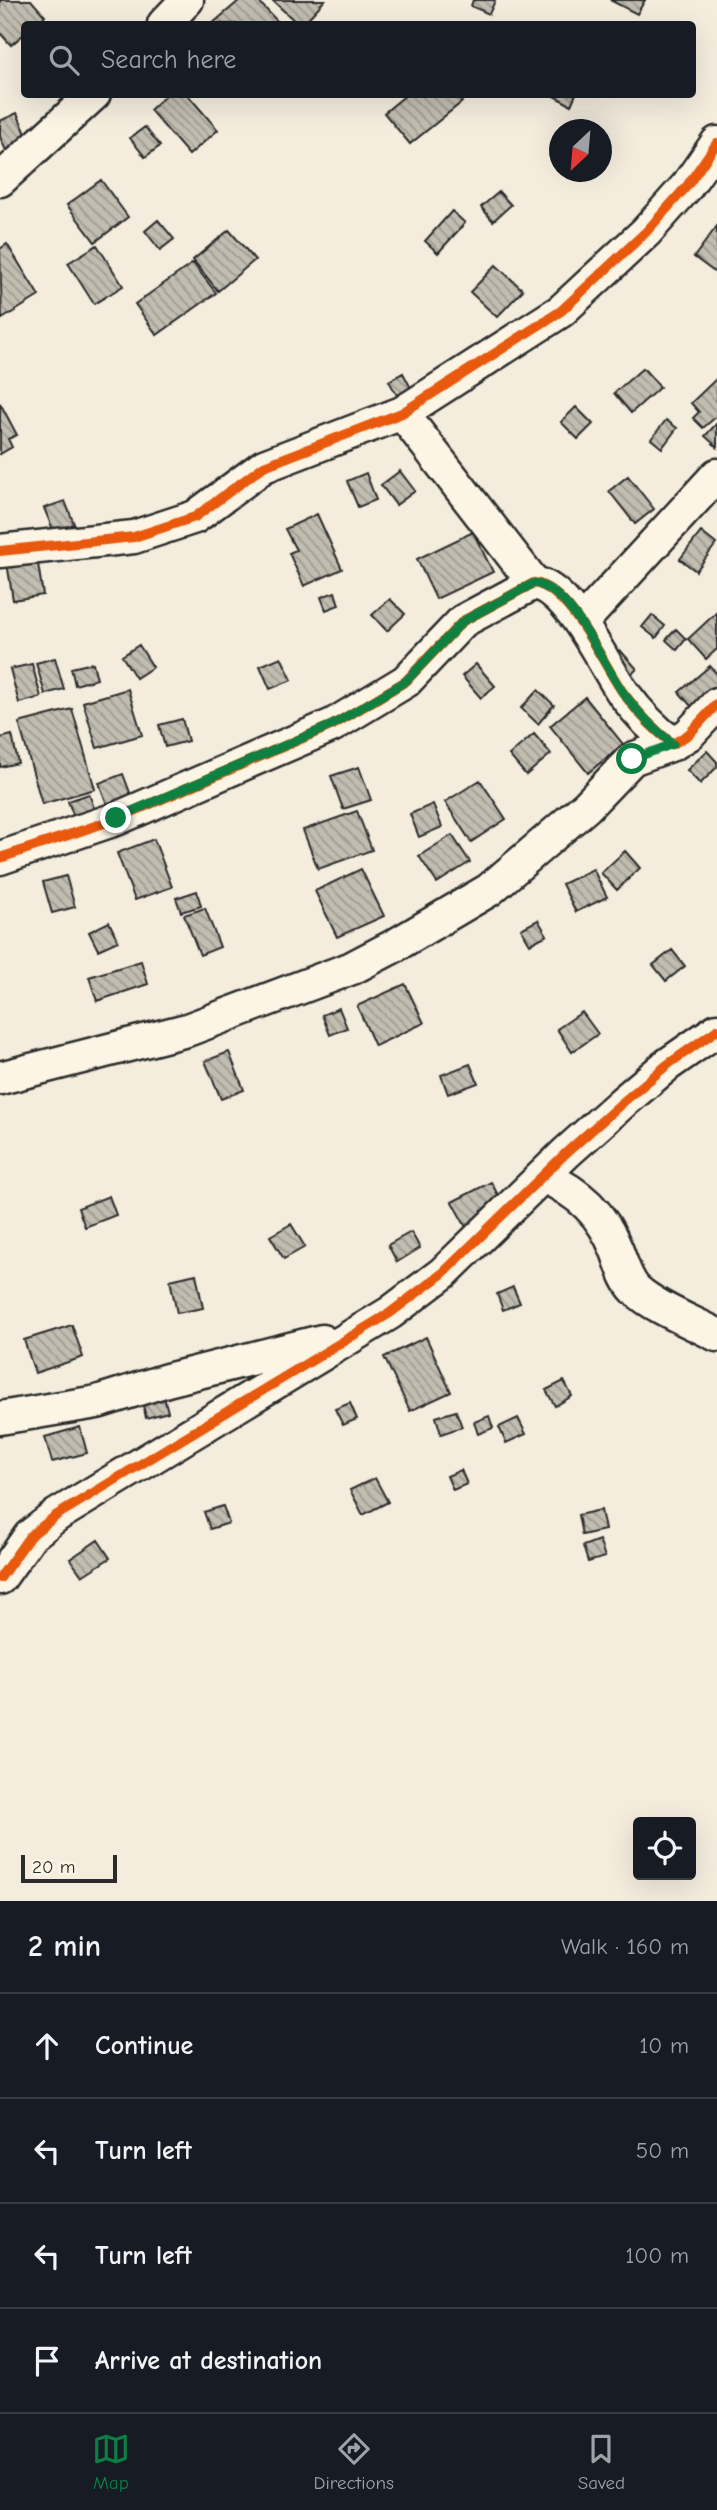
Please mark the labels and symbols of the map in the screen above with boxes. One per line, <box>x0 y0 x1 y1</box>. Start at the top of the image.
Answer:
north arrow <box>549 119 612 182</box>
route start <box>616 743 647 774</box>
route end <box>100 802 131 833</box>
scale bar <box>21 1852 117 1884</box>

